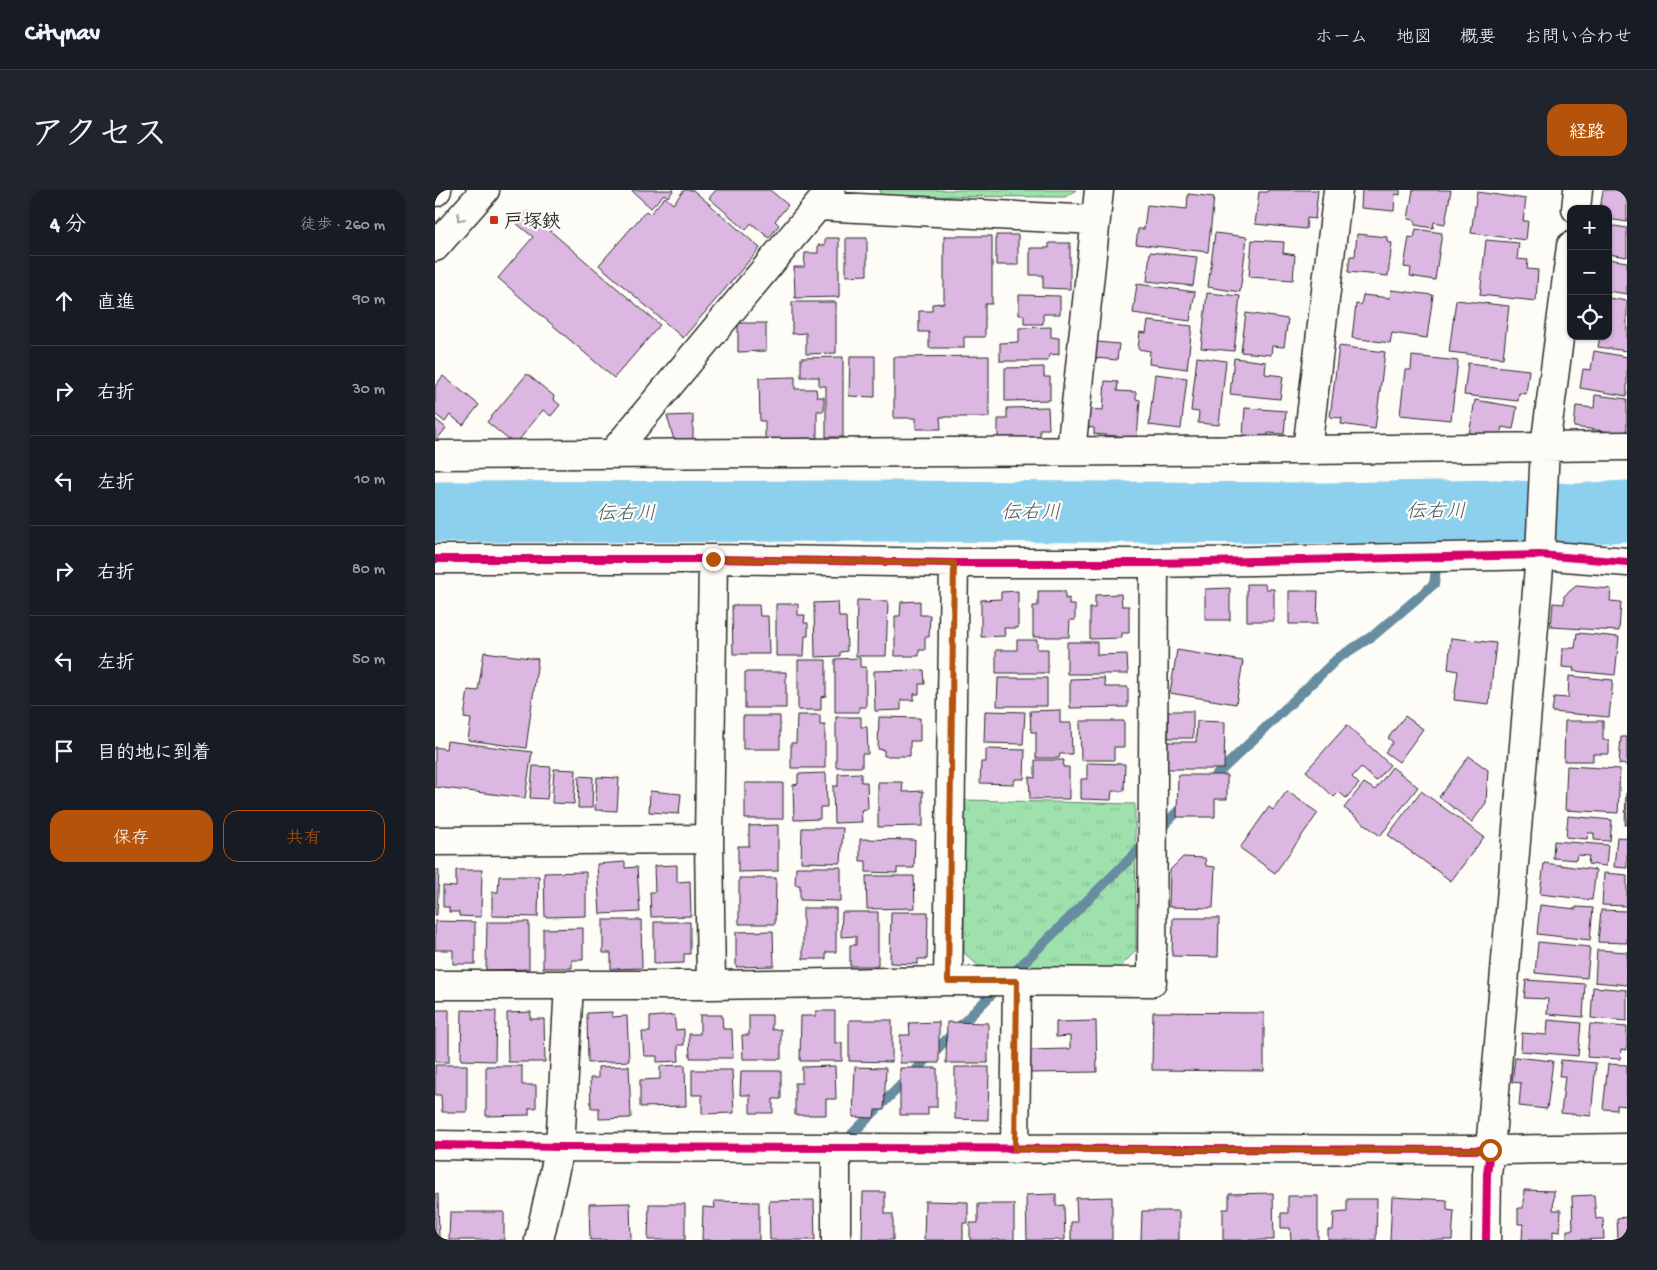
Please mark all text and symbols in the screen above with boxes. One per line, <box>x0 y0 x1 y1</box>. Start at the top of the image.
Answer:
text: Citynav <box>25 20 100 49</box>
text: ホーム <box>1315 28 1368 49</box>
text: 地図 <box>1396 28 1432 49</box>
text: 概要 <box>1460 28 1496 49</box>
text: お問い合わせ <box>1524 28 1632 49</box>
button: 経路 <box>1547 104 1627 156</box>
text: アクセス <box>30 117 168 158</box>
map controls <box>1567 205 1612 340</box>
button: + <box>1567 205 1612 250</box>
place label: 戸塚鋏 <box>504 211 561 235</box>
one-way arrow <box>457 213 466 222</box>
text: 4 分 <box>50 214 86 239</box>
marker: 戸塚鋏 <box>488 214 500 226</box>
text: 徒歩 · 260 m <box>300 217 385 236</box>
button: − <box>1567 250 1612 295</box>
icon: ahead <box>50 287 78 315</box>
text: 90 m <box>353 291 385 310</box>
text: 直進 <box>97 293 135 316</box>
button: locate <box>1567 295 1612 340</box>
icon: right <box>50 377 78 405</box>
text: 30 m <box>352 381 385 400</box>
text: 右折 <box>97 383 135 406</box>
icon: left <box>50 467 78 495</box>
text: 10 m <box>354 471 385 490</box>
text: 左折 <box>97 473 135 496</box>
water label: 伝右川 <box>1406 501 1466 525</box>
water label: 伝右川 <box>1001 502 1061 526</box>
water label: 伝右川 <box>596 503 656 527</box>
route end <box>702 548 725 571</box>
icon: right <box>50 557 78 585</box>
text: 80 m <box>352 561 385 580</box>
text: 右折 <box>97 563 135 586</box>
icon: left <box>50 647 78 675</box>
text: 50 m <box>352 651 385 670</box>
text: 左折 <box>97 653 135 676</box>
icon: arrive <box>50 737 78 765</box>
text: 目的地に到着 <box>97 743 211 766</box>
button: 保存 <box>50 810 213 862</box>
button: 共有 <box>223 810 385 862</box>
route start <box>1479 1139 1502 1162</box>

